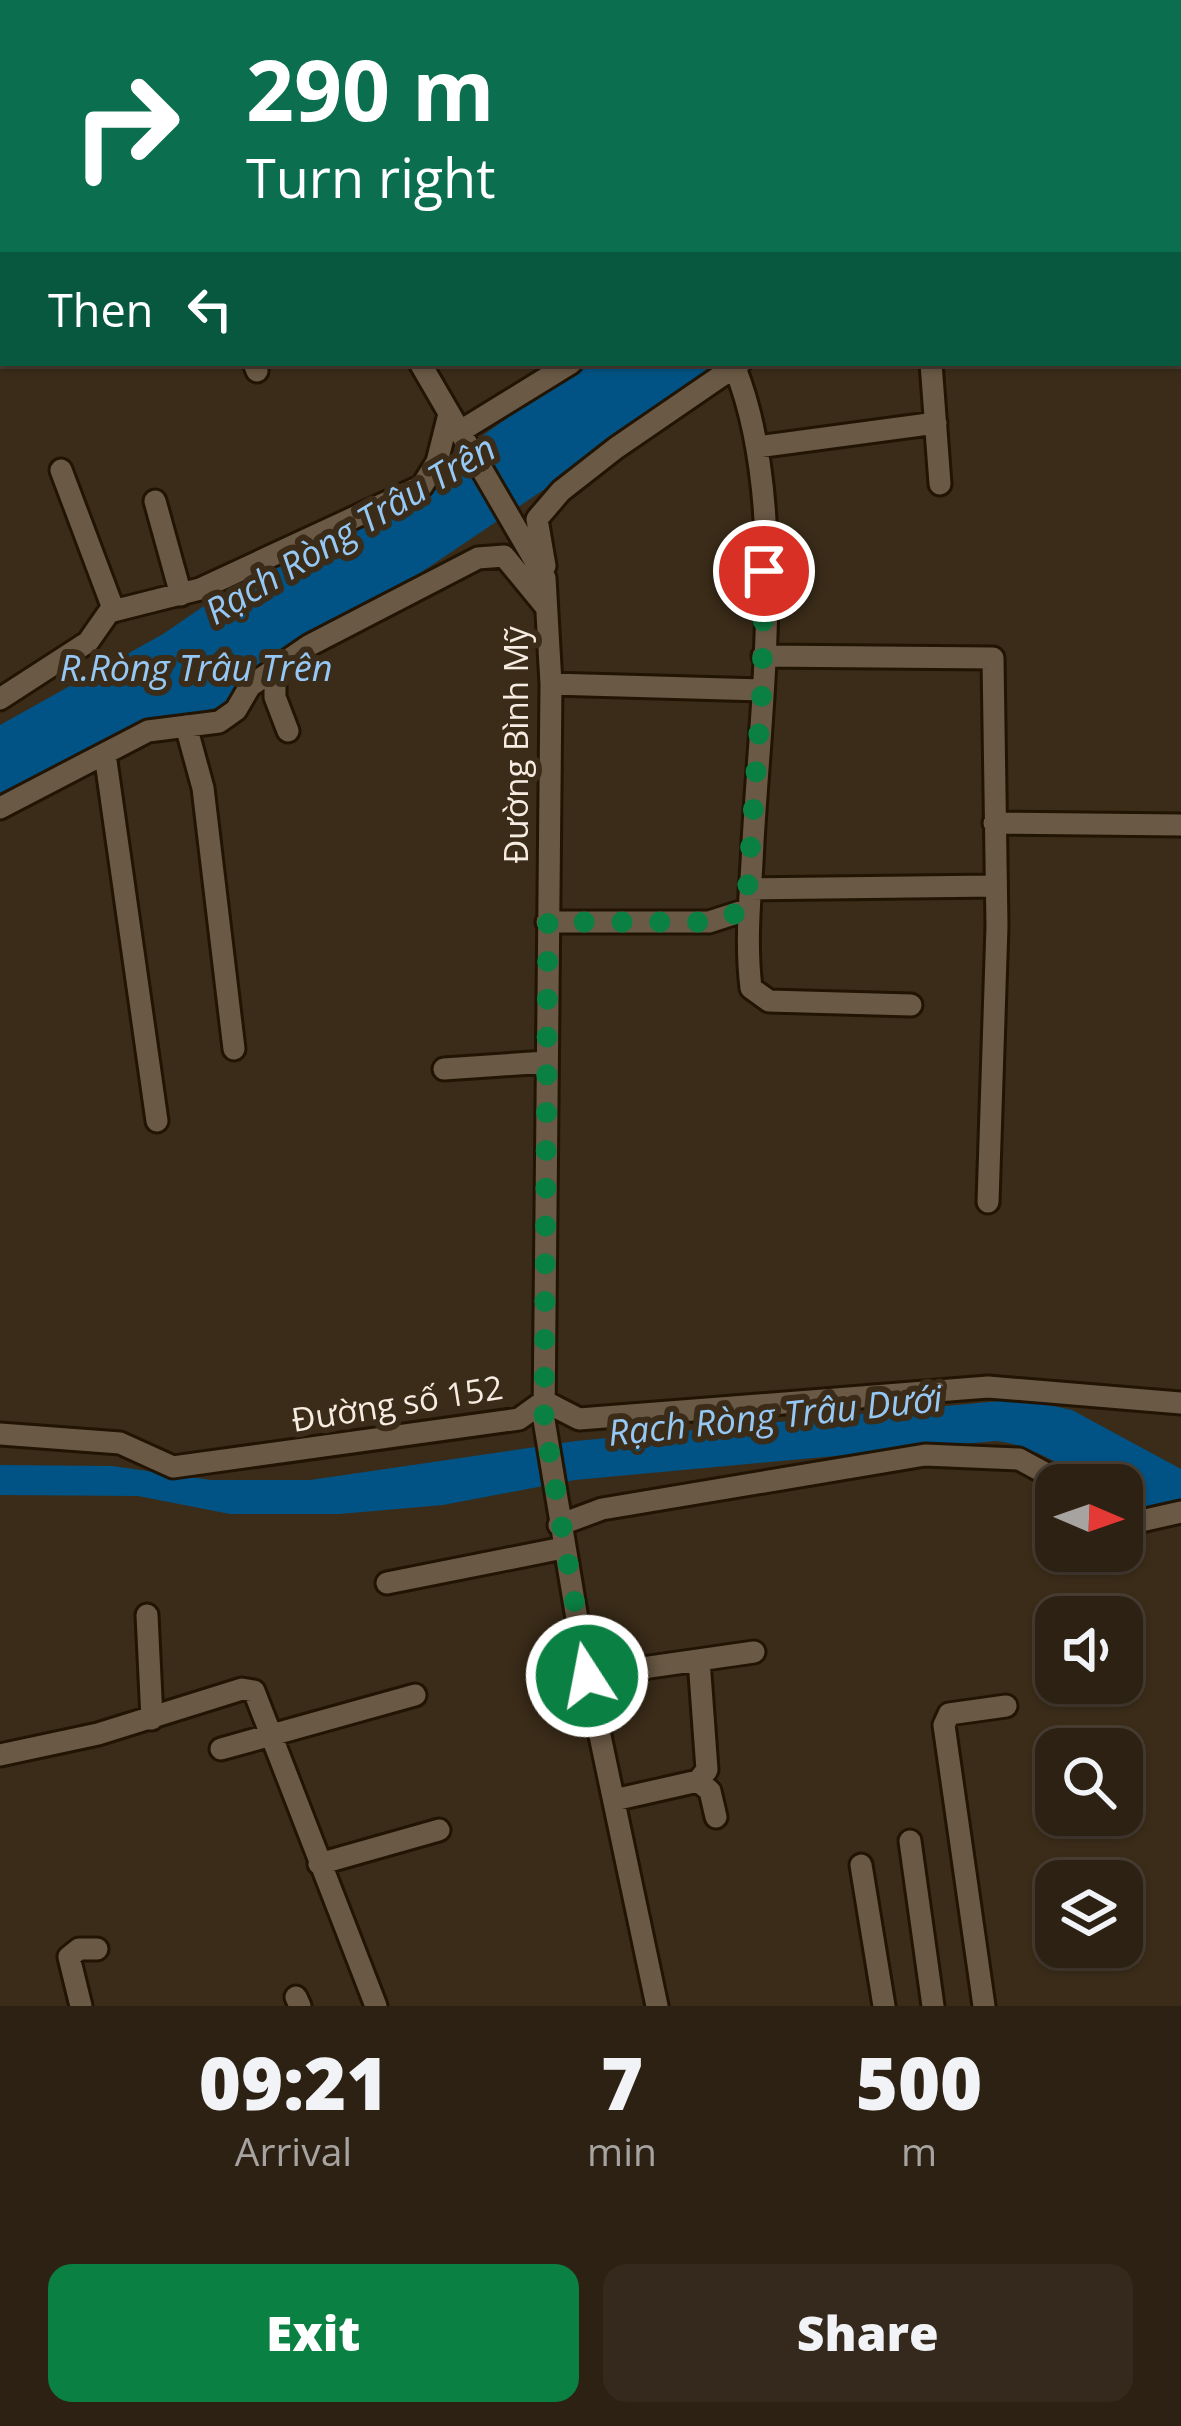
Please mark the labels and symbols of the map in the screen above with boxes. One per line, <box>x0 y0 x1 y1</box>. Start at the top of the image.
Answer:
water label: Rạch Ròng Trâu Trên <box>196 423 504 635</box>
pin <box>713 520 815 622</box>
street label: Đường Bình Mỹ <box>493 626 538 864</box>
water label: R.Ròng Trâu Trên <box>60 643 332 692</box>
street label: Đường số 152 <box>288 1364 506 1442</box>
water label: Rạch Ròng Trâu Dưới <box>605 1373 945 1457</box>
north arrow <box>1035 1464 1143 1572</box>
position arrow <box>524 1613 650 1739</box>

